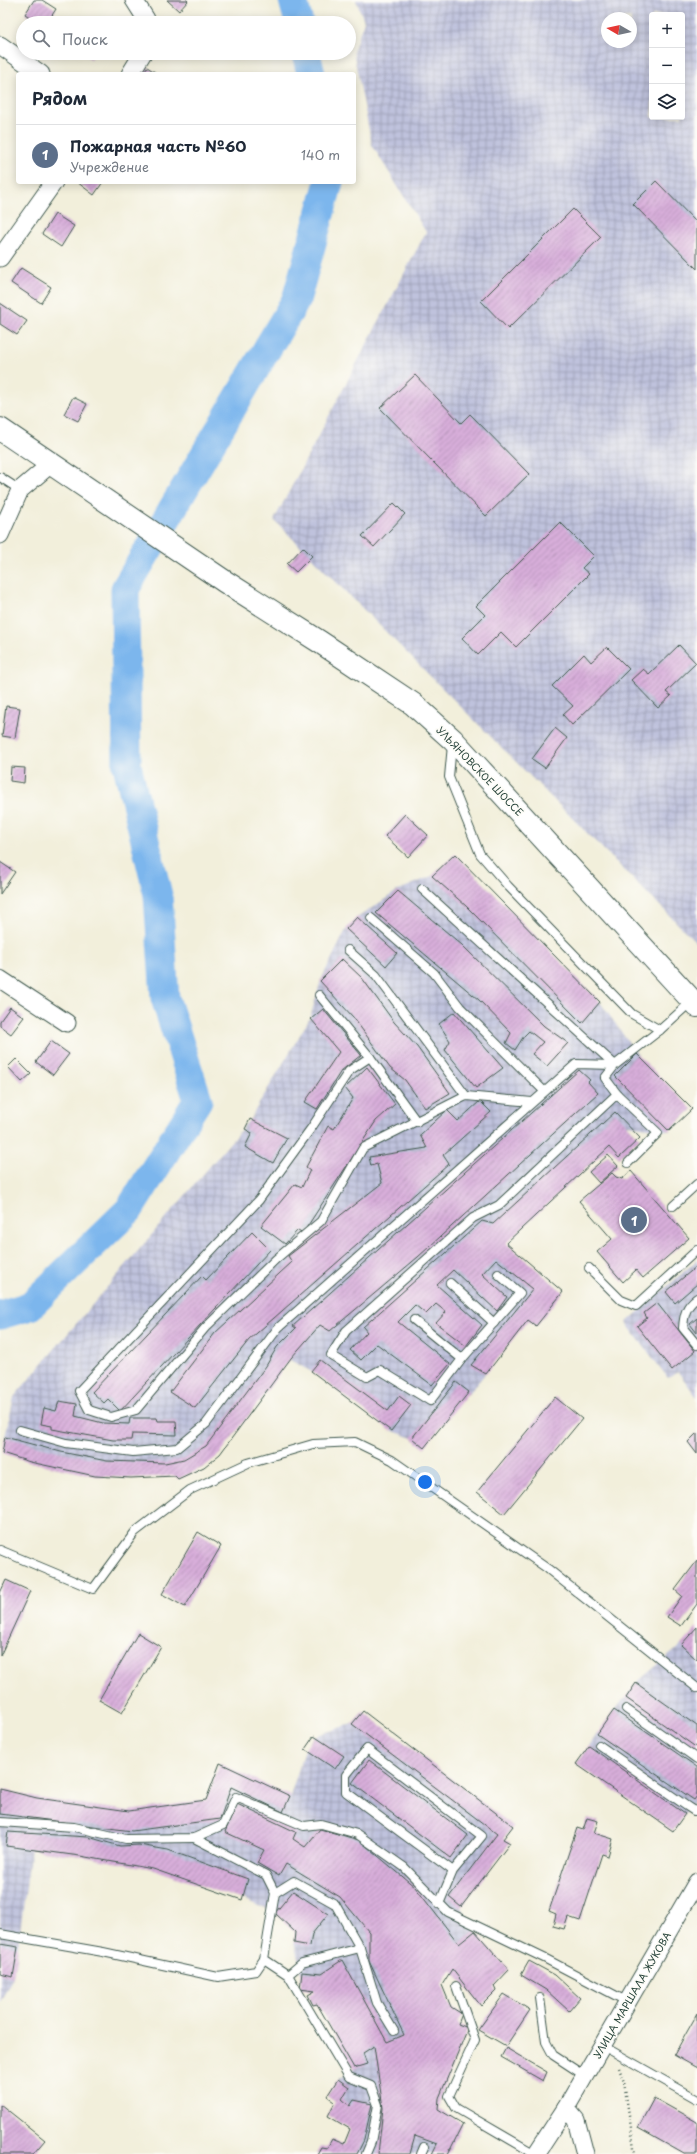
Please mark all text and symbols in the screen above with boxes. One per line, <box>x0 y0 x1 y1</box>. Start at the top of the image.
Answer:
north arrow <box>601 12 637 48</box>
map controls <box>649 12 685 120</box>
button: + <box>649 12 685 48</box>
search box <box>16 16 356 60</box>
icon: search <box>30 27 52 49</box>
text: Поиск <box>62 27 108 50</box>
button: − <box>649 48 685 84</box>
button: layers <box>649 84 685 120</box>
text: Рядом <box>32 85 87 111</box>
text: Пожарная часть №60 <box>70 134 246 157</box>
text: 1 <box>42 145 48 164</box>
text: 140 m <box>301 145 340 164</box>
text: Учреждение <box>70 157 149 176</box>
street label: УЛЬЯНОВСКОЕ ШОССЕ <box>433 722 527 819</box>
pin: 1 <box>621 1205 647 1235</box>
your location <box>415 1472 435 1492</box>
street label: УЛИЦА МАРШАЛА ЖУКОВА <box>589 1929 674 2061</box>

